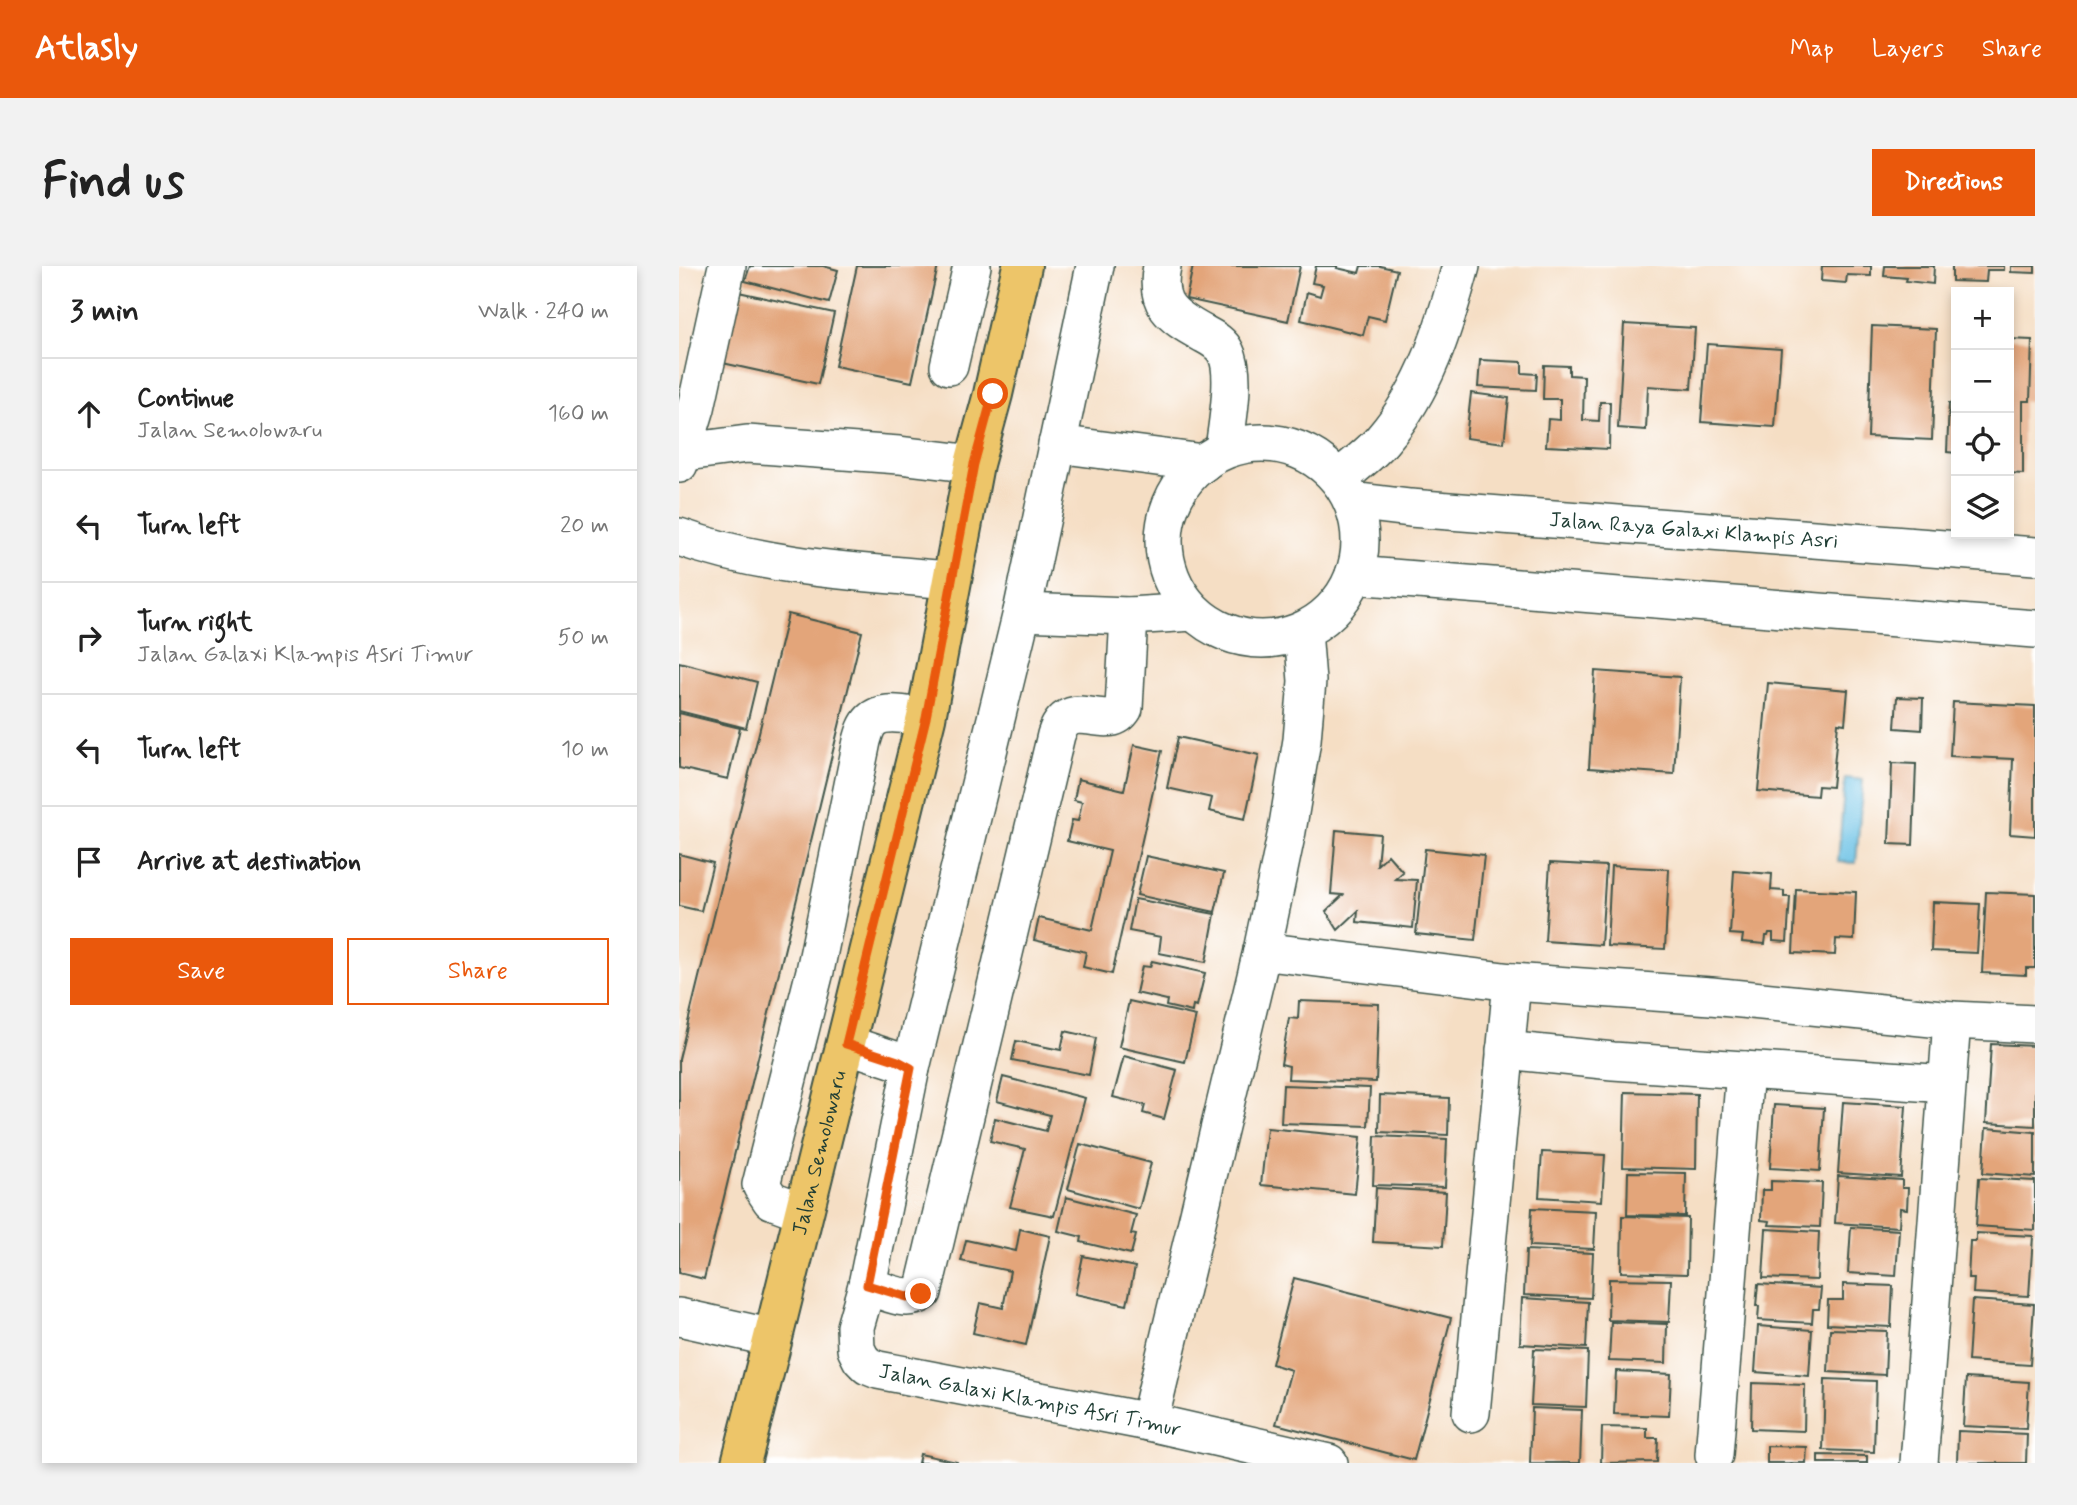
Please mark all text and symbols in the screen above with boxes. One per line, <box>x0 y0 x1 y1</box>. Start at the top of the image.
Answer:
text: Atlasly <box>35 27 138 71</box>
text: Map <box>1790 34 1834 65</box>
text: Layers <box>1872 34 1944 65</box>
text: Share <box>1982 34 2042 65</box>
button: Directions <box>1872 149 2035 216</box>
text: Find us <box>42 150 185 215</box>
map controls <box>1951 287 2014 539</box>
button: + <box>1951 287 2014 350</box>
text: 3 min <box>70 292 139 331</box>
text: Walk · 240 m <box>478 297 609 327</box>
button: − <box>1951 350 2014 413</box>
route start <box>977 378 1008 409</box>
text: Continue <box>137 382 234 416</box>
icon: ahead <box>70 395 108 433</box>
text: 160 m <box>548 399 609 429</box>
button: locate <box>1951 413 2014 476</box>
text: Jalan Semolowaru <box>137 416 322 446</box>
button: layers <box>1951 476 2014 539</box>
street label: Jalan Raya Galaxi Klampis Asri <box>1548 506 1839 556</box>
icon: left <box>70 507 108 545</box>
text: Turn left <box>137 509 241 543</box>
text: 20 m <box>560 511 609 541</box>
text: Turn right <box>137 606 253 640</box>
icon: right <box>70 619 108 657</box>
text: 50 m <box>558 623 609 653</box>
text: Jalan Galaxi Klampis Asri Timur <box>137 640 474 670</box>
icon: left <box>70 731 108 769</box>
text: Turn left <box>137 733 241 767</box>
text: 10 m <box>561 735 609 765</box>
icon: arrive <box>70 843 108 881</box>
text: Arrive at destination <box>137 845 361 879</box>
button: Save <box>70 938 333 1005</box>
button: Share <box>347 938 609 1005</box>
street label: Jalan Semolowaru <box>786 1067 854 1238</box>
route end <box>905 1278 936 1309</box>
street label: Jalan Galaxi Klampis Asri Timur <box>877 1357 1184 1444</box>

